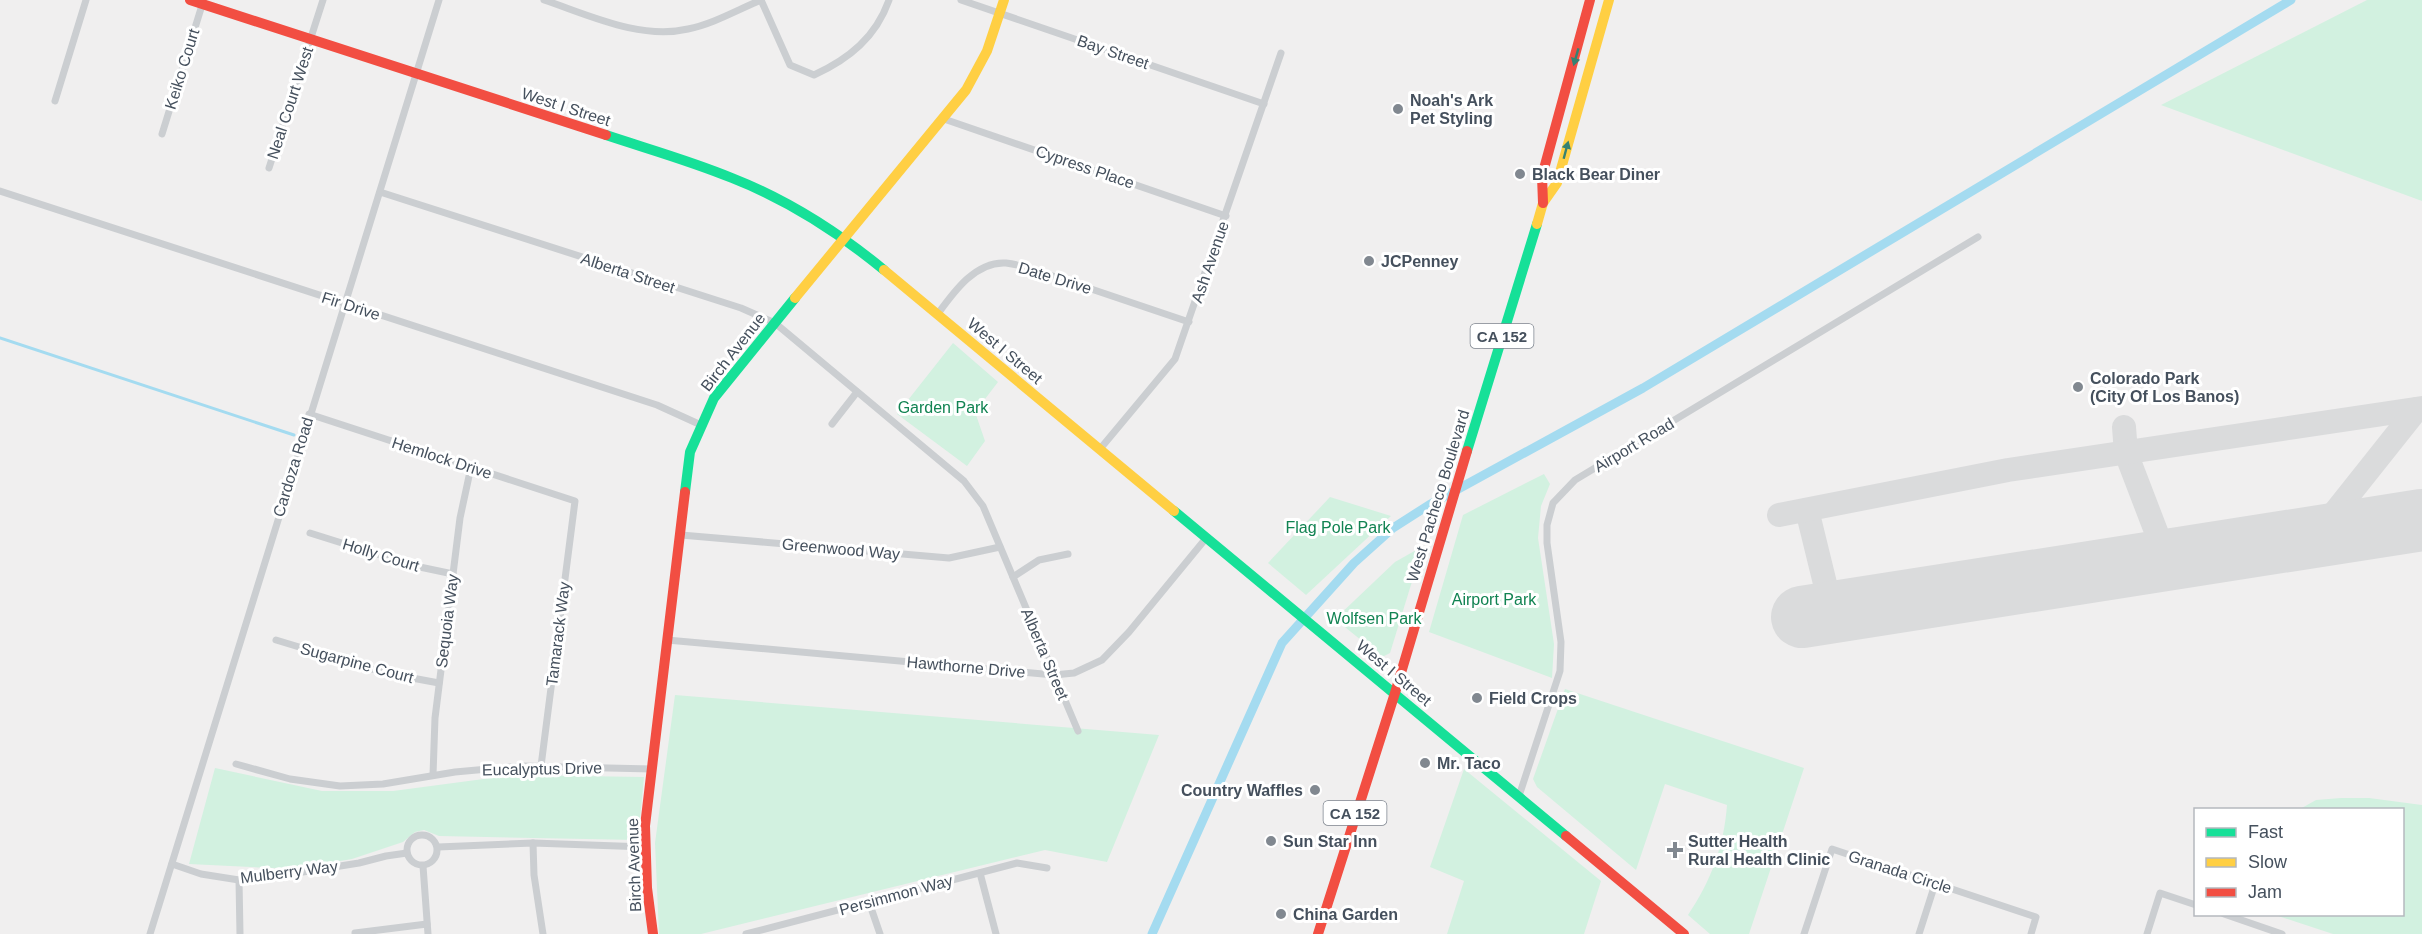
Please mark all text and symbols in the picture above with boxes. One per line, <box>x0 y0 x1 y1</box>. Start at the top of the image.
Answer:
street label: Keiko Court <box>162 26 203 111</box>
street label: Bay Street <box>1075 32 1152 72</box>
street label: Neal Court West <box>264 44 316 161</box>
one-way arrow <box>1571 48 1580 66</box>
street label: West I Street <box>520 85 613 129</box>
place label: Noah's Ark Pet Styling <box>1410 92 1493 127</box>
marker: Noah's Ark Pet Styling <box>1391 102 1405 116</box>
one-way arrow <box>1562 141 1571 159</box>
street label: Cypress Place <box>1033 142 1137 192</box>
place label: Black Bear Diner <box>1532 166 1660 183</box>
marker: Black Bear Diner <box>1513 167 1527 181</box>
street label: Ash Avenue <box>1188 219 1232 305</box>
street label: Alberta Street <box>579 250 678 296</box>
place label: JCPenney <box>1381 253 1458 270</box>
marker: JCPenney <box>1362 254 1376 268</box>
street label: Date Drive <box>1016 259 1094 297</box>
street label: Fir Drive <box>320 289 382 323</box>
street label: Birch Avenue <box>697 310 769 394</box>
street label: West I Street <box>964 315 1046 387</box>
road number: CA 152 <box>1470 324 1534 348</box>
place label: Colorado Park (City Of Los Banos) <box>2090 370 2239 405</box>
marker: Colorado Park (City Of Los Banos) <box>2071 380 2085 394</box>
park label: Garden Park <box>898 399 989 416</box>
street label: West Pacheco Boulevard <box>1404 408 1472 584</box>
street label: Cardoza Road <box>270 415 316 519</box>
street label: Airport Road <box>1591 415 1677 475</box>
street label: Hemlock Drive <box>390 434 494 482</box>
park label: Flag Pole Park <box>1286 519 1391 536</box>
street label: Holly Court <box>341 535 422 575</box>
street label: Greenwood Way <box>781 535 901 563</box>
street label: Sequoia Way <box>433 573 461 669</box>
street label: Tamarack Way <box>543 581 573 687</box>
park label: Airport Park <box>1452 591 1537 608</box>
street label: Alberta Street <box>1018 606 1072 703</box>
park label: Wolfsen Park <box>1327 610 1422 627</box>
street label: West I Street <box>1353 637 1435 709</box>
street label: Sugarpine Court <box>299 640 416 686</box>
street label: Hawthorne Drive <box>906 653 1026 681</box>
place label: Field Crops <box>1489 690 1577 707</box>
marker: Field Crops <box>1470 691 1484 705</box>
place label: Mr. Taco <box>1437 755 1501 772</box>
marker: Mr. Taco <box>1418 756 1432 770</box>
street label: Eucalyptus Drive <box>482 759 602 779</box>
place label: Country Waffles <box>1181 782 1303 799</box>
marker: Country Waffles <box>1308 783 1322 797</box>
road number: CA 152 <box>1324 801 1386 825</box>
legend <box>2194 808 2404 916</box>
street label: Birch Avenue <box>624 818 644 912</box>
text: Fast <box>2248 822 2283 842</box>
place label: Sun Star Inn <box>1283 833 1377 850</box>
place label: Sutter Health Rural Health Clinic <box>1688 833 1830 868</box>
marker: Sun Star Inn <box>1264 834 1278 848</box>
marker: Sutter Health Rural Health Clinic <box>1666 841 1684 859</box>
street label: Granada Circle <box>1846 847 1954 897</box>
text: Slow <box>2248 852 2288 872</box>
street label: Mulberry Way <box>239 858 339 886</box>
street label: Persimmon Way <box>837 872 955 918</box>
text: Jam <box>2248 882 2282 902</box>
place label: China Garden <box>1293 906 1398 923</box>
marker: China Garden <box>1274 907 1288 921</box>

